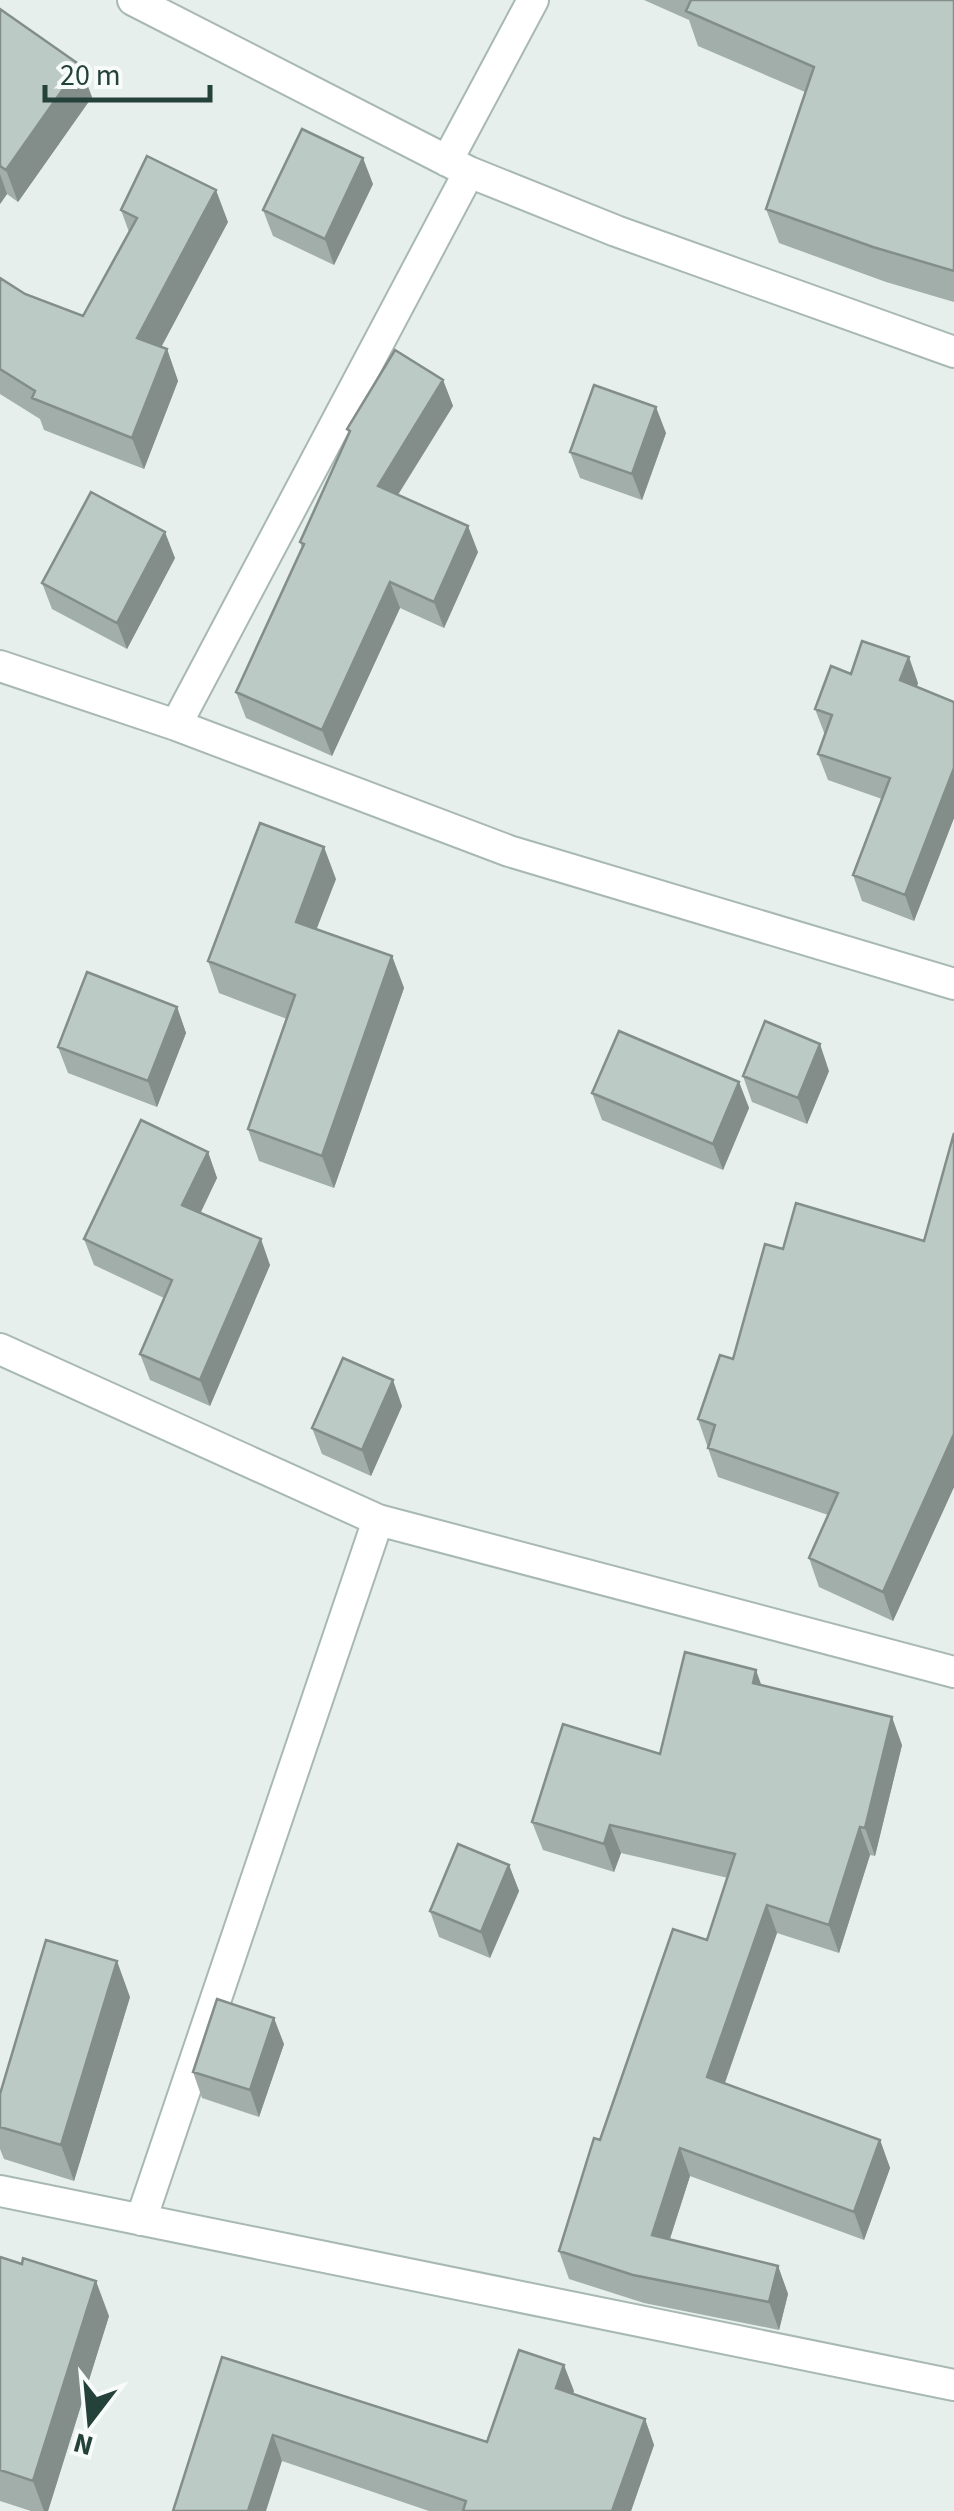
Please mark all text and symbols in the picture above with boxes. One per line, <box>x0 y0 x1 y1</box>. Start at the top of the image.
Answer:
scale bar <box>45 40 210 102</box>
text: 20 m <box>60 54 121 97</box>
north arrow <box>40 2371 140 2471</box>
text: N <box>69 2422 98 2466</box>

